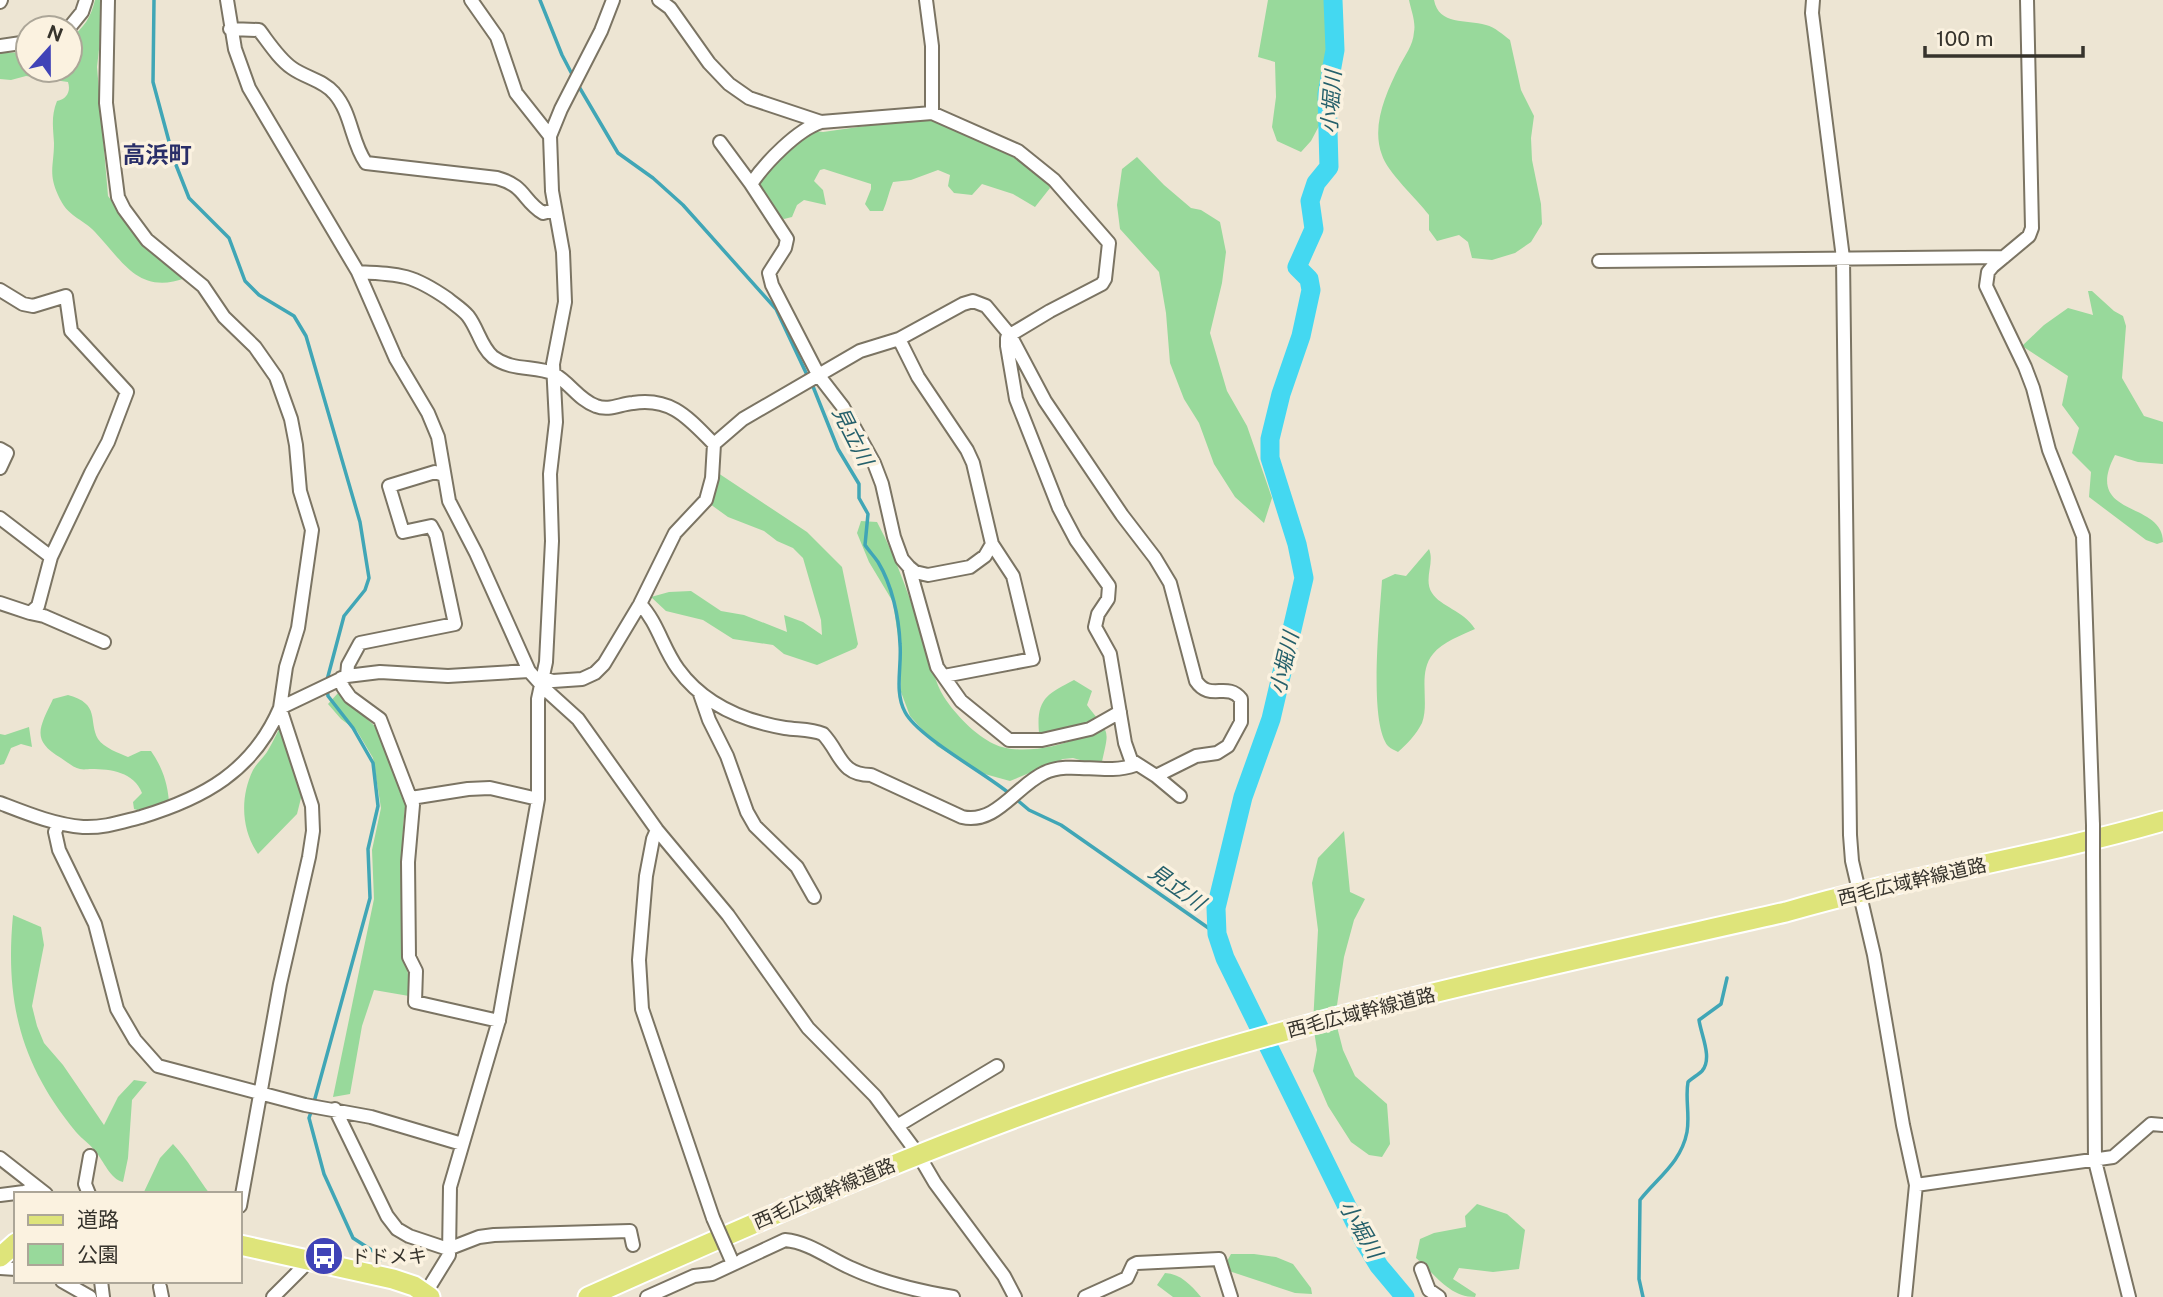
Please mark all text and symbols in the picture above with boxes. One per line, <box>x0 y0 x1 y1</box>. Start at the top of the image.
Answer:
north arrow <box>14 14 84 84</box>
scale bar <box>1925 14 2082 58</box>
text: N <box>44 20 66 46</box>
text: 100 m <box>1936 26 1993 51</box>
water label: 小堀川 <box>1316 68 1346 134</box>
district label: 高浜町 <box>123 141 192 168</box>
water label: 見立川 <box>828 402 879 472</box>
water label: 小堀川 <box>1265 628 1304 697</box>
street label: 西毛広域幹線道路 <box>1835 853 1989 909</box>
water label: 見立川 <box>1144 859 1212 916</box>
street label: 西毛広域幹線道路 <box>1285 983 1437 1041</box>
street label: 西毛広域幹線道路 <box>750 1153 898 1233</box>
legend <box>14 1192 242 1283</box>
water label: 小堀川 <box>1334 1195 1389 1264</box>
text: 道路 <box>77 1207 119 1232</box>
bus stop icon: ドドメキ <box>303 1235 345 1277</box>
text: 公園 <box>77 1242 119 1267</box>
place label: ドドメキ <box>351 1245 427 1267</box>

